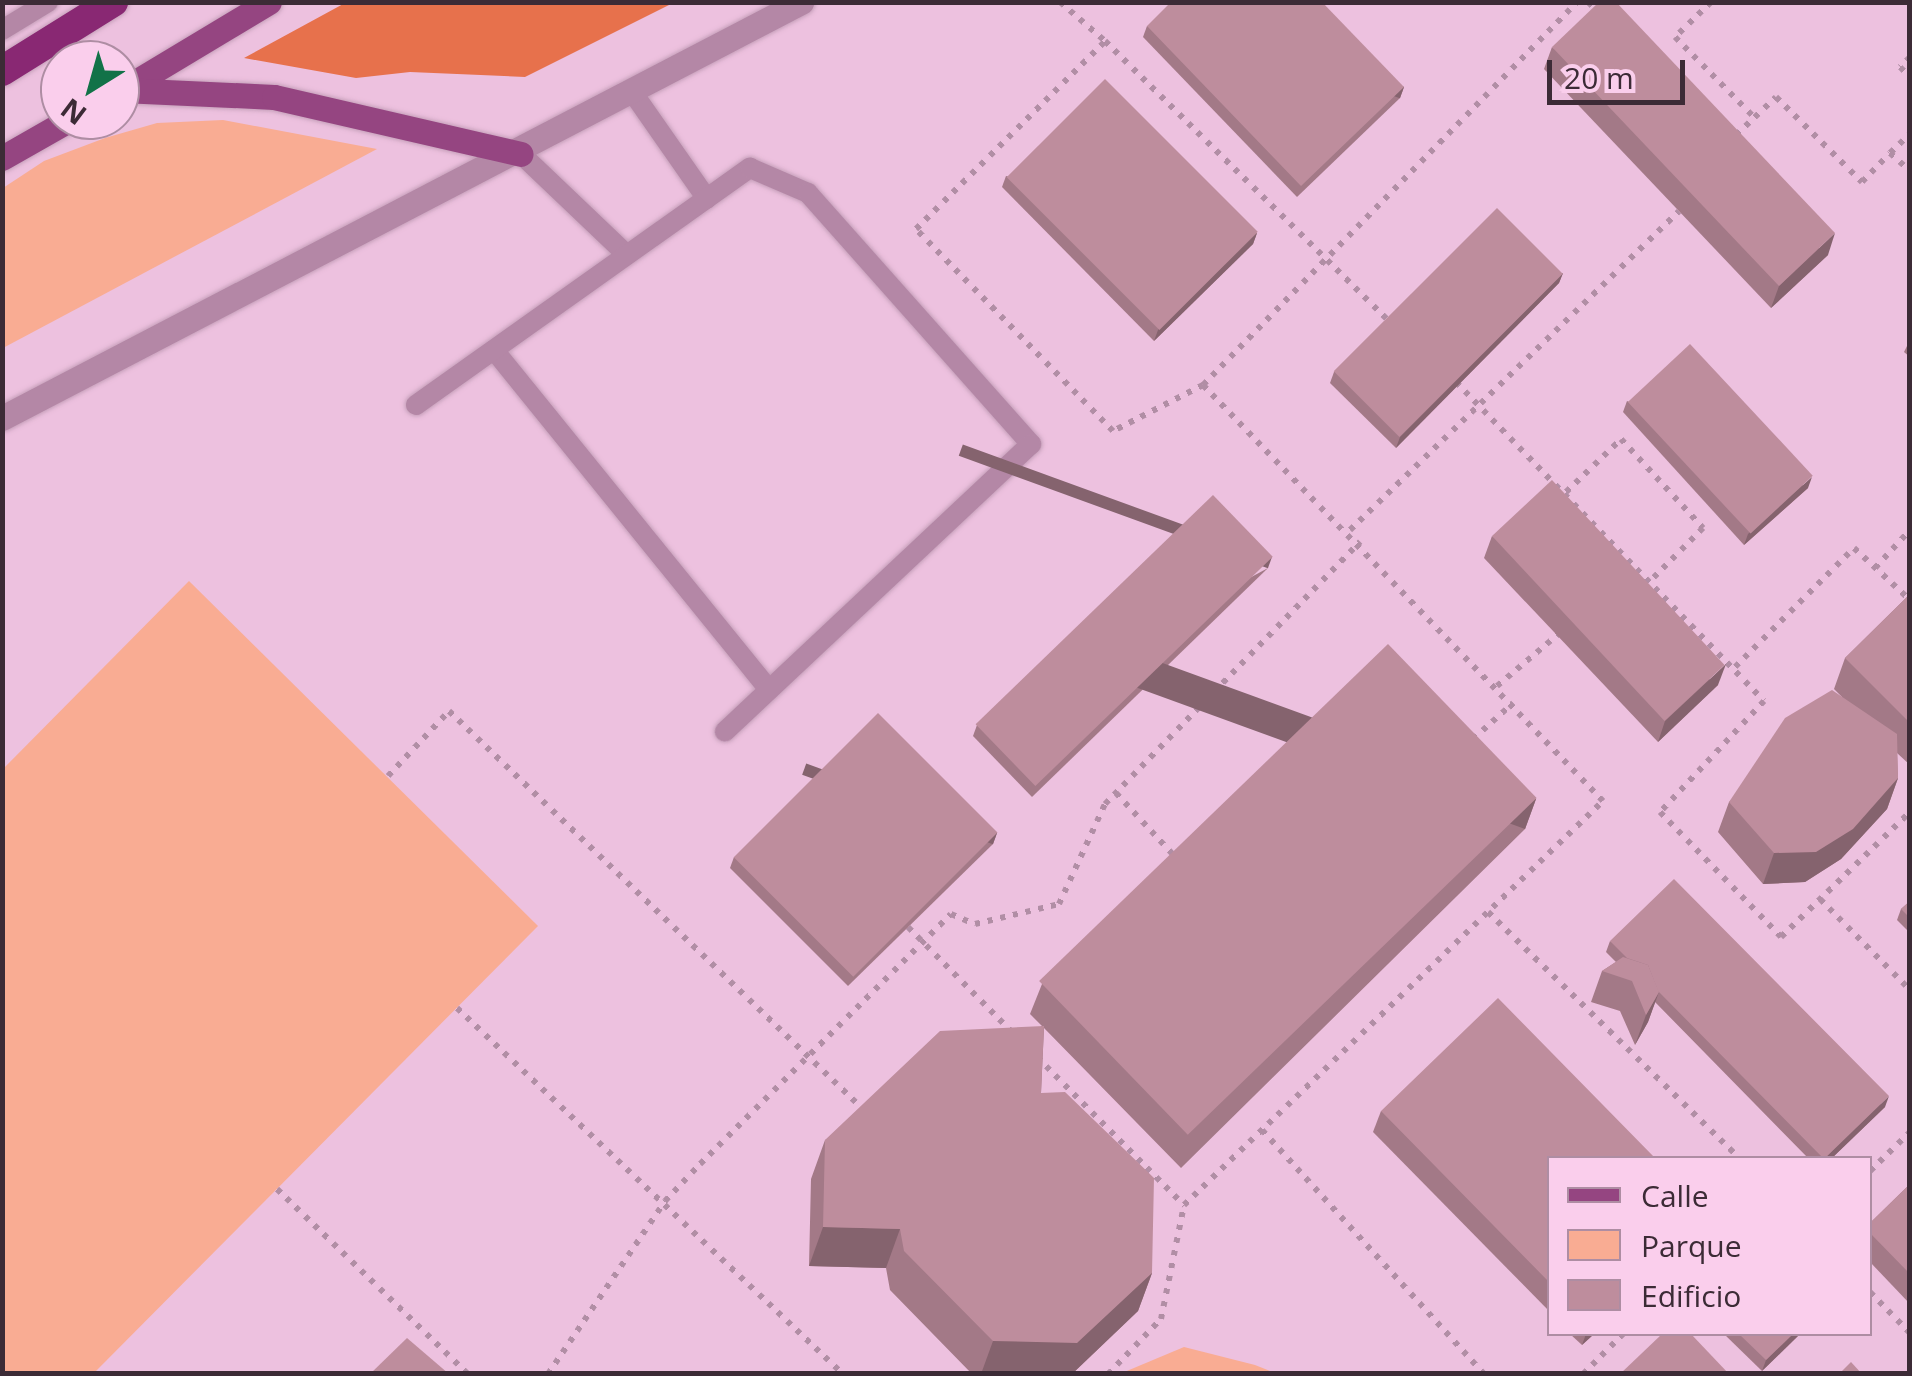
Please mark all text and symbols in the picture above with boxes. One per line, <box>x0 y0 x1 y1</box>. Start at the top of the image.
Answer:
north arrow <box>40 40 140 140</box>
scale bar <box>1552 40 1690 102</box>
text: 20 m <box>1564 57 1634 98</box>
text: N <box>53 90 94 134</box>
legend <box>1547 1156 1872 1336</box>
text: Calle <box>1641 1175 1709 1216</box>
text: Parque <box>1641 1225 1742 1266</box>
text: Edificio <box>1641 1275 1741 1316</box>

